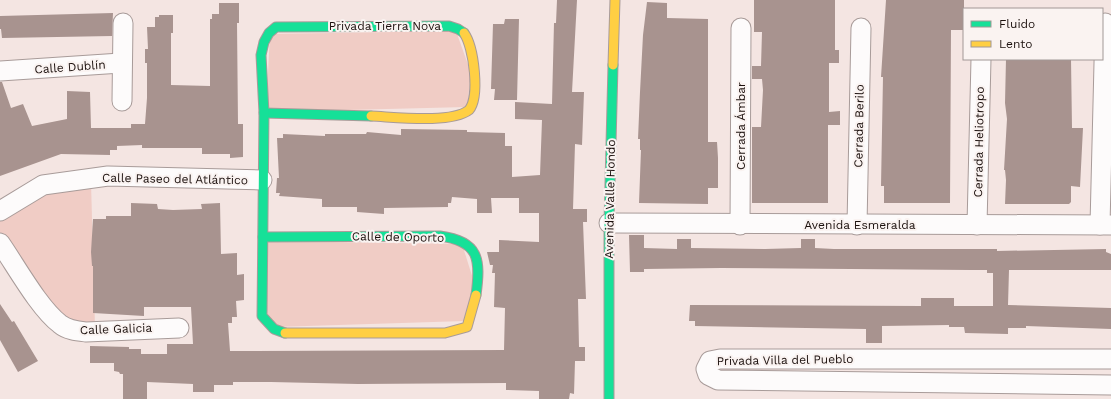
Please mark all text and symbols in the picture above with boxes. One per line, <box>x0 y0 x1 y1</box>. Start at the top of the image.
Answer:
legend <box>963 8 1103 60</box>
text: Fluido <box>999 17 1035 31</box>
street label: Privada Tierra Nova <box>329 19 441 33</box>
text: Lento <box>999 37 1033 51</box>
street label: Calle Dublín <box>34 58 106 76</box>
street label: Cerrada Ámbar <box>734 82 748 170</box>
street label: Cerrada Berilo <box>851 84 867 168</box>
street label: Cerrada Heliotropo <box>971 86 987 198</box>
street label: Avenida Valle Hondo <box>602 139 618 259</box>
street label: Calle Paseo del Atlántico <box>102 171 248 187</box>
street label: Avenida Esmeralda <box>804 218 916 232</box>
street label: Calle de Oporto <box>352 229 444 245</box>
street label: Calle Galicia <box>80 321 153 337</box>
street label: Privada Villa del Pueblo <box>717 352 853 368</box>

